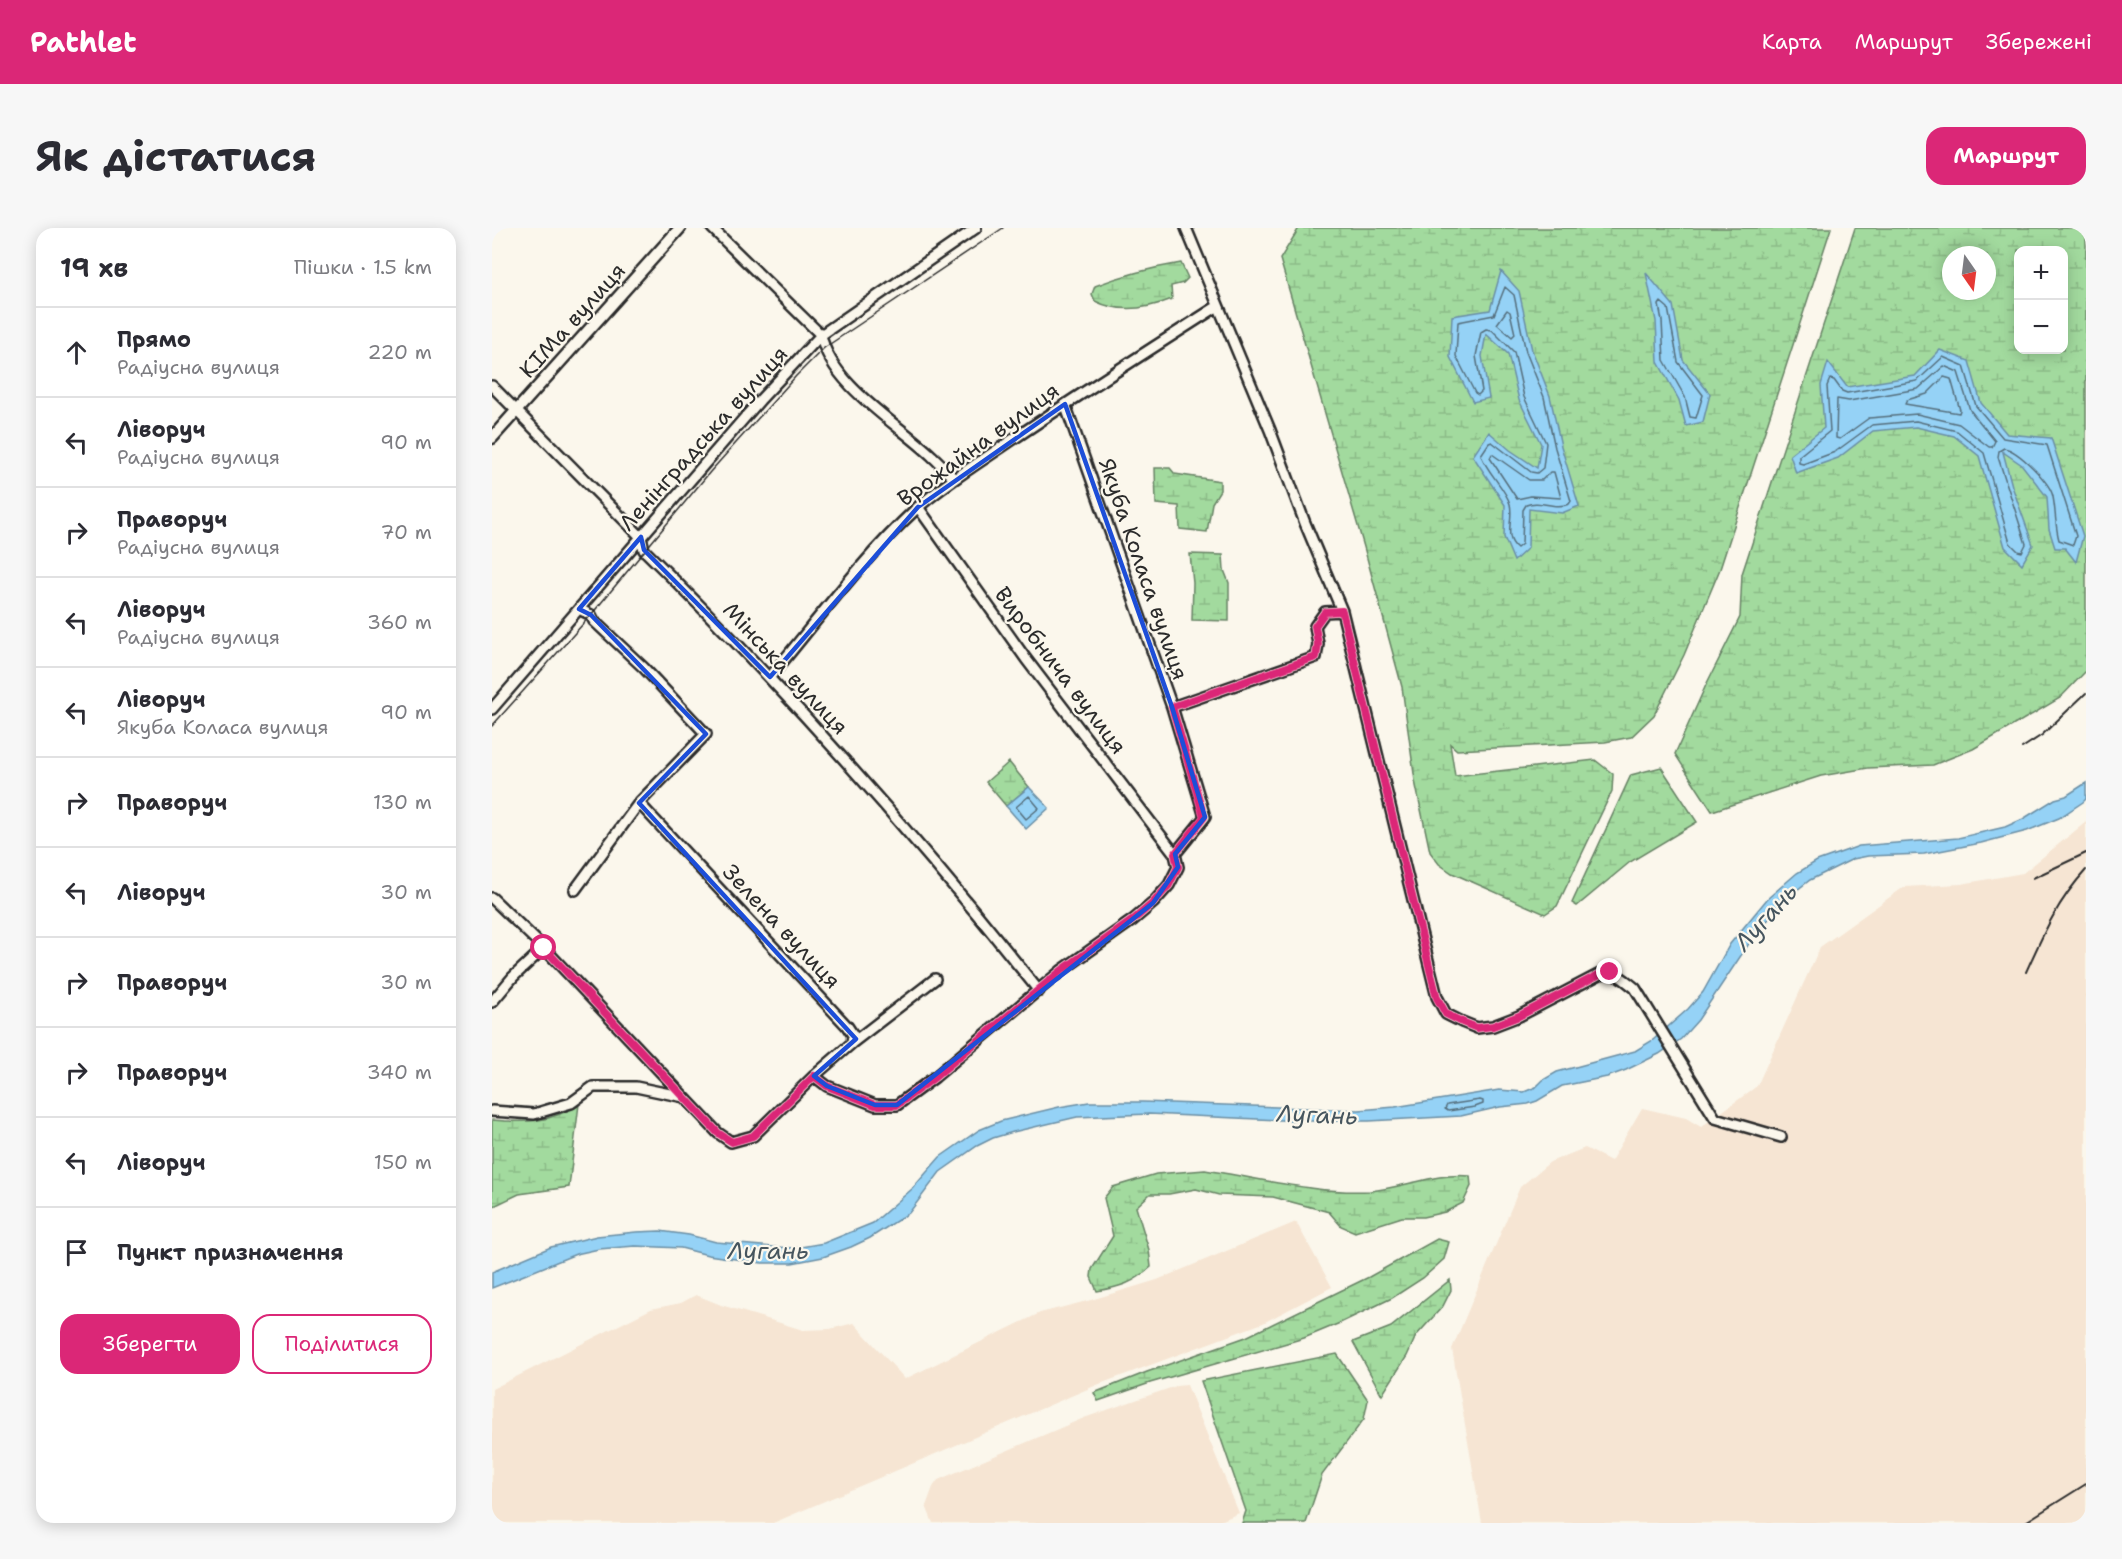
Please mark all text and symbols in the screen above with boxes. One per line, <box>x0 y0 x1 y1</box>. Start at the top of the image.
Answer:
text: Pathlet <box>30 23 137 61</box>
text: Карта <box>1762 28 1822 56</box>
text: Маршрут <box>1855 28 1953 56</box>
text: Збережені <box>1986 28 2092 56</box>
button: Маршрут <box>1926 127 2086 185</box>
text: Як дістатися <box>36 128 316 184</box>
north arrow <box>1942 246 1996 300</box>
map controls <box>2014 246 2068 354</box>
button: + <box>2014 246 2068 300</box>
text: 19 хв <box>60 250 128 285</box>
text: Пішки · 1.5 km <box>294 254 432 280</box>
street label: КІМа вулиця <box>513 257 632 384</box>
button: − <box>2014 300 2068 354</box>
text: Прямо <box>117 325 191 354</box>
icon: ahead <box>60 336 93 369</box>
text: 220 m <box>368 339 432 365</box>
street label: Ленінградська вулиця <box>613 340 794 537</box>
text: Радіусна вулиця <box>117 354 280 380</box>
street label: Врожайна вулиця <box>892 376 1065 513</box>
text: Ліворуч <box>117 415 205 444</box>
icon: left <box>60 426 93 459</box>
text: 90 m <box>380 429 432 455</box>
text: Радіусна вулиця <box>117 444 280 470</box>
street label: Якуба Коласа вулиця <box>1092 455 1195 684</box>
text: Праворуч <box>117 505 227 534</box>
icon: right <box>60 516 93 549</box>
text: 70 m <box>380 519 432 545</box>
text: Радіусна вулиця <box>117 534 280 560</box>
street label: Виробнича вулиця <box>988 581 1133 760</box>
text: Ліворуч <box>117 595 205 624</box>
street label: Мінська вулиця <box>717 596 855 741</box>
icon: left <box>60 606 93 639</box>
text: 360 m <box>367 609 432 635</box>
text: Радіусна вулиця <box>117 624 280 650</box>
text: Ліворуч <box>117 685 205 714</box>
icon: left <box>60 696 93 729</box>
text: 90 m <box>380 699 432 725</box>
text: Якуба Коласа вулиця <box>117 714 328 740</box>
icon: right <box>60 786 93 819</box>
text: Праворуч <box>117 788 227 817</box>
text: 130 m <box>373 789 432 815</box>
street label: Зелена вулиця <box>716 858 847 995</box>
icon: left <box>60 876 93 909</box>
water label: Лугань <box>1726 876 1805 959</box>
text: Ліворуч <box>117 878 205 907</box>
text: 30 m <box>380 879 432 905</box>
route start <box>530 934 556 960</box>
route end <box>1596 958 1622 984</box>
icon: right <box>60 966 93 999</box>
text: Праворуч <box>117 968 227 997</box>
text: 30 m <box>380 969 432 995</box>
icon: right <box>60 1056 93 1089</box>
text: Праворуч <box>117 1058 227 1087</box>
text: 340 m <box>367 1059 432 1085</box>
water label: Лугань <box>1275 1098 1358 1132</box>
icon: left <box>60 1146 93 1179</box>
text: Ліворуч <box>117 1148 205 1177</box>
text: 150 m <box>374 1149 432 1175</box>
water label: Лугань <box>727 1235 808 1267</box>
icon: arrive <box>60 1236 93 1269</box>
text: Пункт призначення <box>117 1238 344 1267</box>
button: Зберегти <box>60 1314 240 1374</box>
button: Поділитися <box>252 1314 432 1374</box>

